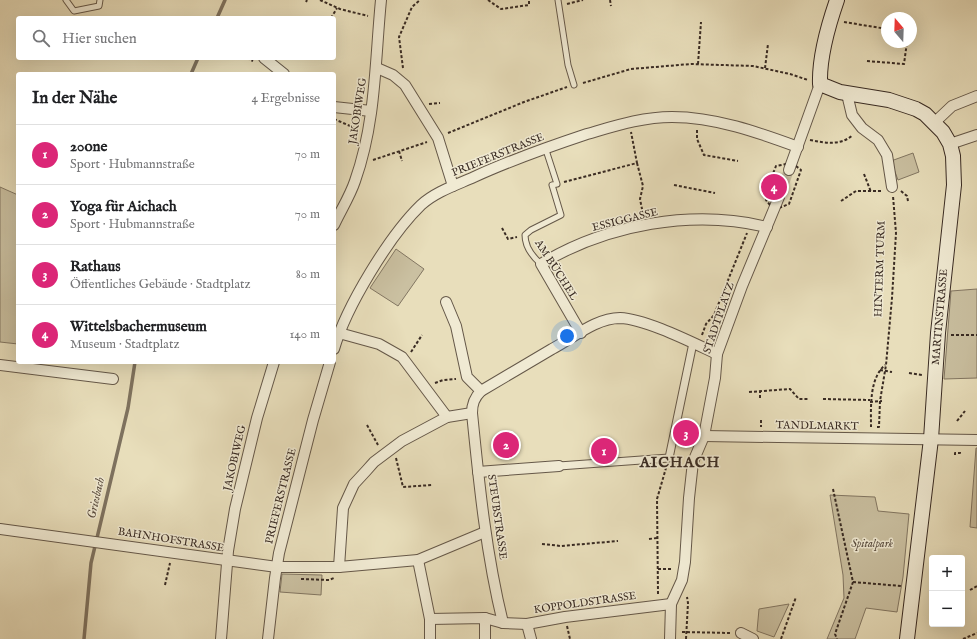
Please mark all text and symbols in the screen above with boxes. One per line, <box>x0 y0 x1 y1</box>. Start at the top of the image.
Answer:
north arrow <box>881 12 917 48</box>
search box <box>16 16 336 60</box>
icon: search <box>30 27 52 49</box>
text: Hier suchen <box>62 29 137 48</box>
street label: JAKOBIWEG <box>346 76 370 147</box>
text: In der Nähe <box>32 88 117 109</box>
text: 4 Ergebnisse <box>252 90 320 107</box>
street label: PRIEFERSTRASSE <box>450 130 547 180</box>
text: 20one <box>70 137 107 156</box>
text: 1 <box>43 146 47 163</box>
text: 70 m <box>295 146 320 163</box>
text: Sport · Hubmannstraße <box>70 156 195 173</box>
pin: 4 <box>761 172 787 202</box>
text: Yoga für Aichach <box>70 197 177 216</box>
street label: ESSIGGASSE <box>591 205 660 235</box>
text: 2 <box>42 206 48 223</box>
text: 70 m <box>295 206 320 223</box>
text: Sport · Hubmannstraße <box>70 216 195 233</box>
street label: HINTERM TURM <box>871 220 889 317</box>
street label: AM BÜCHEL <box>531 236 581 303</box>
text: Rathaus <box>70 257 121 276</box>
text: 3 <box>43 266 47 283</box>
text: 80 m <box>296 266 320 283</box>
street label: MARTINSTRASSE <box>929 268 951 366</box>
text: Öffentliches Gebäude · Stadtplatz <box>70 276 250 293</box>
street label: STADTPLATZ <box>700 280 738 356</box>
text: Wittelsbachermuseum <box>70 317 207 336</box>
text: 4 <box>42 326 48 343</box>
text: 140 m <box>290 326 320 343</box>
your location <box>557 326 577 346</box>
text: Museum · Stadtplatz <box>70 336 179 353</box>
pin: 3 <box>673 418 699 448</box>
street label: TANDLMARKT <box>775 418 859 434</box>
street label: JAKOBIWEG <box>220 423 249 494</box>
pin: 2 <box>493 430 519 460</box>
pin: 1 <box>591 436 617 466</box>
street label: PRIEFERSTRASSE <box>262 446 300 545</box>
district label: AICHACH <box>639 453 720 472</box>
street label: STEUBSTRASSE <box>484 473 510 561</box>
water label: Griesbach <box>84 476 108 520</box>
street label: BAHNHOFSTRASSE <box>117 525 225 555</box>
park label: Spitalpark <box>851 537 893 551</box>
map controls <box>929 555 965 627</box>
button: + <box>929 555 965 591</box>
street label: KOPPOLDSTRASSE <box>533 589 638 617</box>
button: − <box>929 591 965 627</box>

